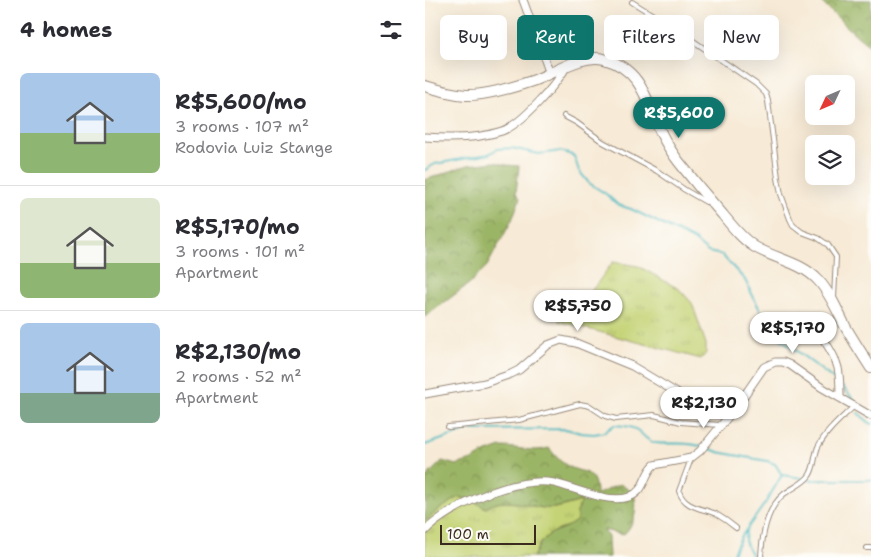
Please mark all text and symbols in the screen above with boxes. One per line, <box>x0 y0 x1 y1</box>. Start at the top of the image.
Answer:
chip: Buy <box>440 15 507 60</box>
chip: Rent <box>517 15 594 60</box>
chip: Filters <box>604 15 694 60</box>
chip: New <box>704 15 779 60</box>
text: 4 homes <box>20 16 112 44</box>
icon: filters <box>377 16 405 44</box>
north arrow <box>805 75 855 125</box>
map controls <box>805 75 855 185</box>
text: R$5,600/mo <box>175 88 307 116</box>
icon: home <box>60 93 120 153</box>
pin: R$5,600 <box>633 96 725 139</box>
text: R$5,600 <box>644 102 714 123</box>
text: 3 rooms · 107 m² <box>175 116 309 137</box>
button: layers <box>805 135 855 185</box>
text: Rodovia Luiz Stange <box>175 137 333 158</box>
text: R$5,170/mo <box>175 213 300 241</box>
icon: home <box>60 218 120 278</box>
text: 3 rooms · 101 m² <box>175 241 305 262</box>
text: Apartment <box>175 262 258 283</box>
pin: R$5,750 <box>532 290 624 332</box>
text: R$5,750 <box>545 295 611 316</box>
pin: R$5,170 <box>747 312 839 354</box>
text: R$5,170 <box>761 317 825 338</box>
text: R$2,130/mo <box>175 338 301 366</box>
icon: home <box>60 343 120 403</box>
text: 2 rooms · 52 m² <box>175 366 302 387</box>
pin: R$2,130 <box>658 386 750 429</box>
text: Apartment <box>175 387 258 408</box>
text: R$2,130 <box>671 392 737 413</box>
scale bar <box>440 522 536 545</box>
text: 100 m <box>447 525 489 543</box>

